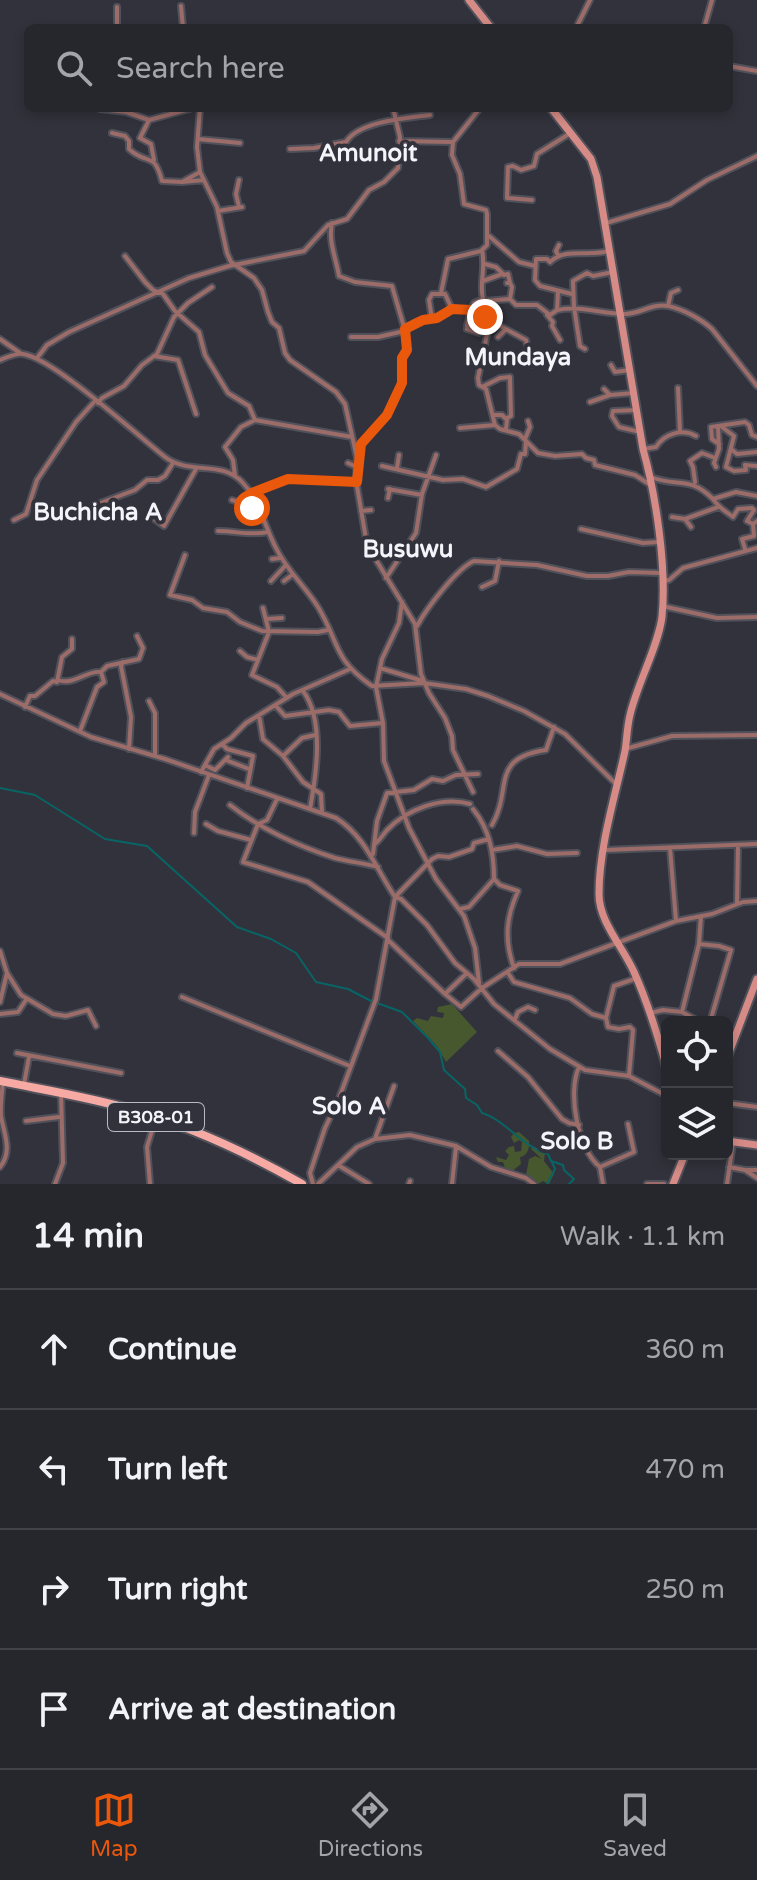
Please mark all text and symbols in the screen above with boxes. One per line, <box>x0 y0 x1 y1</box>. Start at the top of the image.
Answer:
search box <box>24 24 733 112</box>
icon: search <box>52 46 96 90</box>
text: Search here <box>116 50 285 87</box>
district label: Amunoit <box>319 139 418 168</box>
route end <box>467 299 503 335</box>
district label: Mundaya <box>465 343 571 372</box>
route start <box>234 490 270 526</box>
district label: Buchicha A <box>33 498 163 527</box>
district label: Busuwu <box>363 535 453 564</box>
map controls <box>661 1016 733 1160</box>
button: locate <box>661 1016 733 1088</box>
button: layers <box>661 1088 733 1160</box>
district label: Solo A <box>312 1092 386 1121</box>
road number: B308-01 <box>108 1103 204 1131</box>
district label: Solo B <box>541 1127 613 1156</box>
text: 14 min <box>32 1216 144 1257</box>
text: Walk · 1.1 km <box>560 1221 725 1252</box>
icon: ahead <box>32 1327 76 1371</box>
text: Continue <box>108 1331 237 1368</box>
text: 360 m <box>645 1334 725 1365</box>
icon: left <box>32 1447 76 1491</box>
text: Turn left <box>108 1451 227 1488</box>
text: 470 m <box>645 1454 725 1485</box>
icon: right <box>32 1567 76 1611</box>
text: Turn right <box>108 1571 248 1608</box>
text: 250 m <box>645 1574 725 1605</box>
icon: arrive <box>32 1687 76 1731</box>
text: Arrive at destination <box>108 1691 396 1728</box>
tab: Map <box>90 1788 138 1862</box>
tab: Directions <box>318 1788 423 1862</box>
tab: Saved <box>603 1788 667 1862</box>

